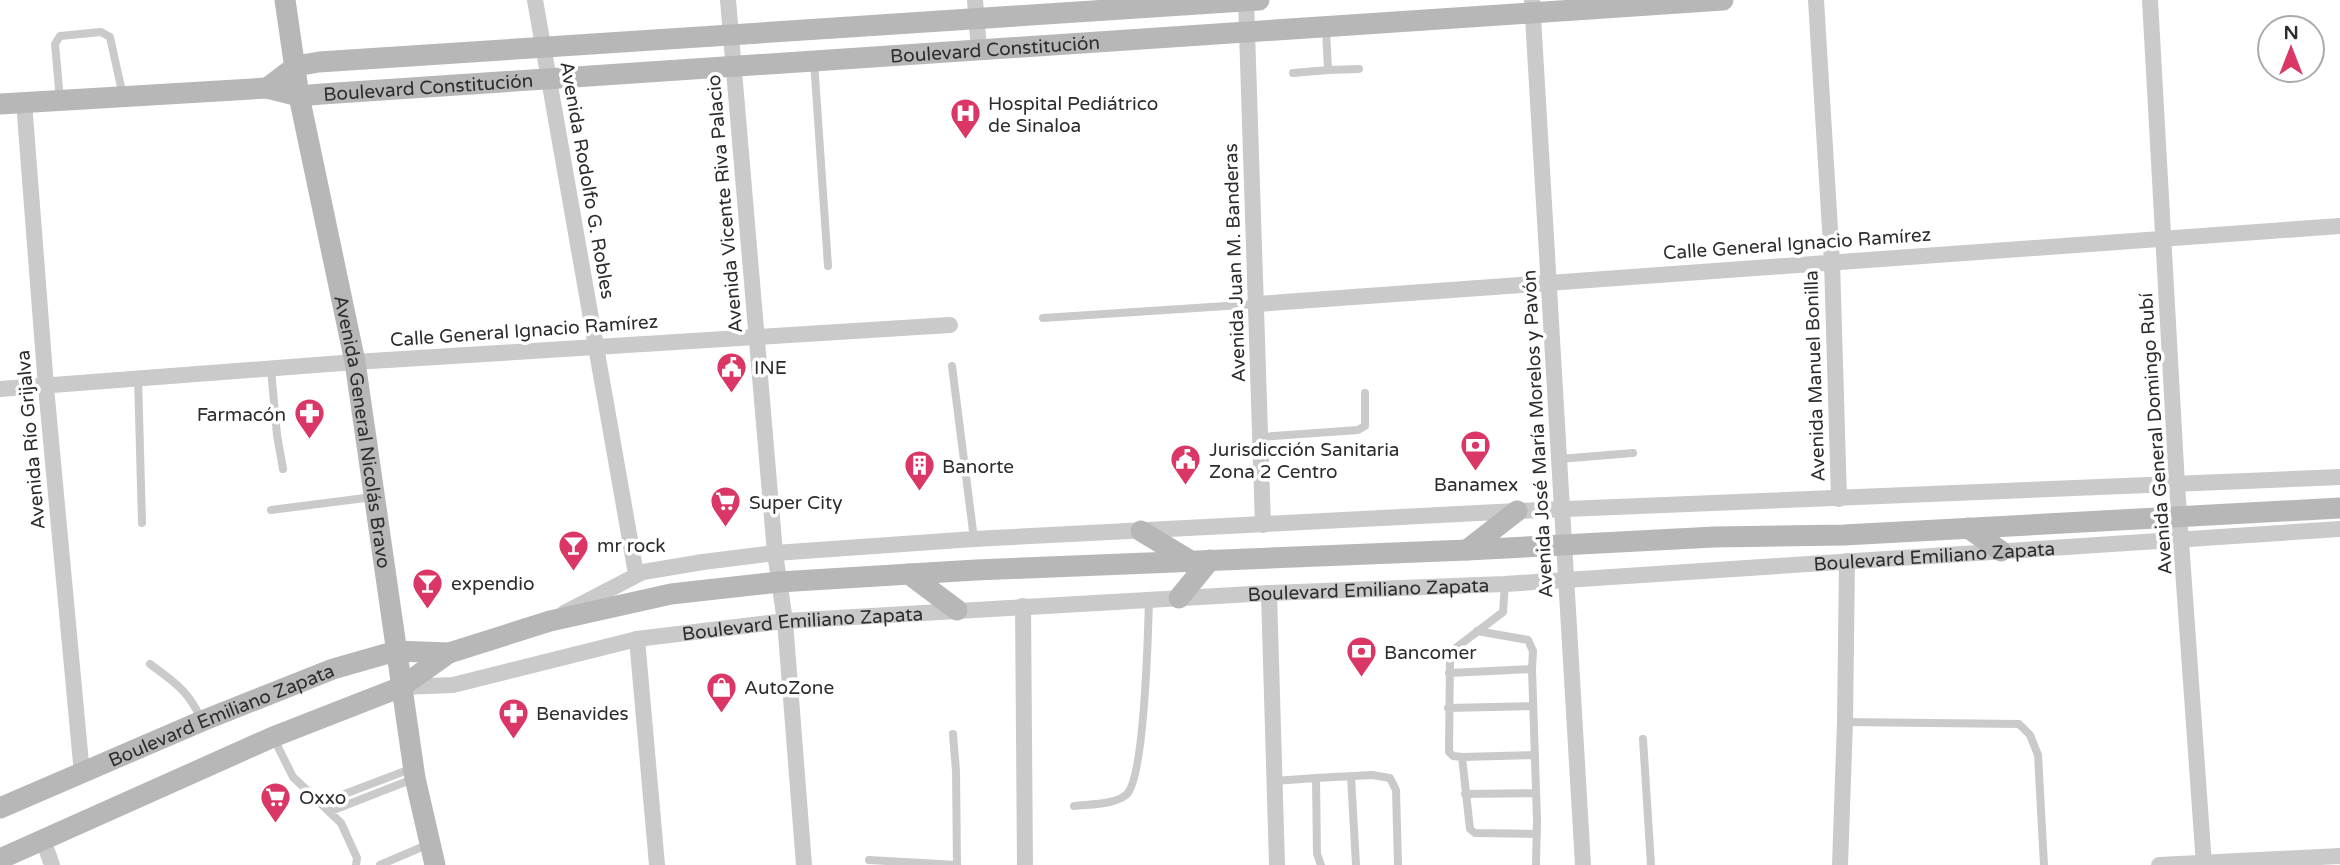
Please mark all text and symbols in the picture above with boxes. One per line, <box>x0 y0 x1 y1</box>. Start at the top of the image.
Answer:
north arrow <box>2256 14 2326 84</box>
text: N <box>2283 22 2299 44</box>
street label: Boulevard Constitución <box>889 32 1101 68</box>
street label: Avenida Rodolfo G. Robles <box>555 60 619 301</box>
street label: Boulevard Constitución <box>323 70 534 106</box>
street label: Avenida Vicente Riva Palacio <box>703 74 747 334</box>
place label: Hospital Pediátrico de Sinaloa <box>988 93 1158 137</box>
hospital icon: Hospital Pediátrico de Sinaloa <box>948 97 982 141</box>
street label: Avenida Juan M. Banderas <box>1220 143 1250 383</box>
street label: Calle General Ignacio Ramírez <box>1662 224 1932 264</box>
street label: Avenida José María Morelos y Pavón <box>1518 269 1558 599</box>
street label: Avenida Manuel Bonilla <box>1800 270 1830 482</box>
street label: Avenida General Domingo Rubí <box>2135 292 2177 576</box>
street label: Avenida General Nicolás Bravo <box>329 293 395 570</box>
street label: Calle General Ignacio Ramírez <box>389 311 659 351</box>
street label: Avenida Río Grijalva <box>12 349 50 531</box>
public building icon: INE <box>714 350 748 394</box>
place label: INE <box>754 357 787 379</box>
pharmacy icon: Farmacón <box>292 397 326 441</box>
place label: Farmacón <box>197 404 286 426</box>
bank icon: Banamex <box>1459 428 1493 472</box>
place label: Jurisdicción Sanitaria Zona 2 Centro <box>1209 439 1400 483</box>
public building icon: Jurisdicción Sanitaria Zona 2 Centro <box>1169 443 1203 487</box>
building icon: Banorte <box>902 449 936 493</box>
place label: Banorte <box>942 456 1014 478</box>
place label: Banamex <box>1434 474 1518 496</box>
supermarket icon: Super City <box>709 485 743 529</box>
place label: Super City <box>749 492 842 514</box>
bar icon: mr rock <box>557 528 591 572</box>
place label: mr rock <box>597 535 666 557</box>
street label: Boulevard Emiliano Zapata <box>1813 538 2056 576</box>
bar icon: expendio <box>411 566 445 610</box>
place label: expendio <box>451 573 535 595</box>
street label: Boulevard Emiliano Zapata <box>1247 575 1490 606</box>
street label: Boulevard Emiliano Zapata <box>681 603 924 645</box>
bank icon: Bancomer <box>1344 635 1378 679</box>
place label: Bancomer <box>1384 642 1477 664</box>
street label: Boulevard Emiliano Zapata <box>105 660 337 772</box>
shop icon: AutoZone <box>704 670 738 714</box>
place label: AutoZone <box>744 677 834 699</box>
pharmacy icon: Benavides <box>496 696 530 740</box>
place label: Benavides <box>536 703 629 725</box>
supermarket icon: Oxxo <box>259 780 293 824</box>
place label: Oxxo <box>299 787 346 809</box>

